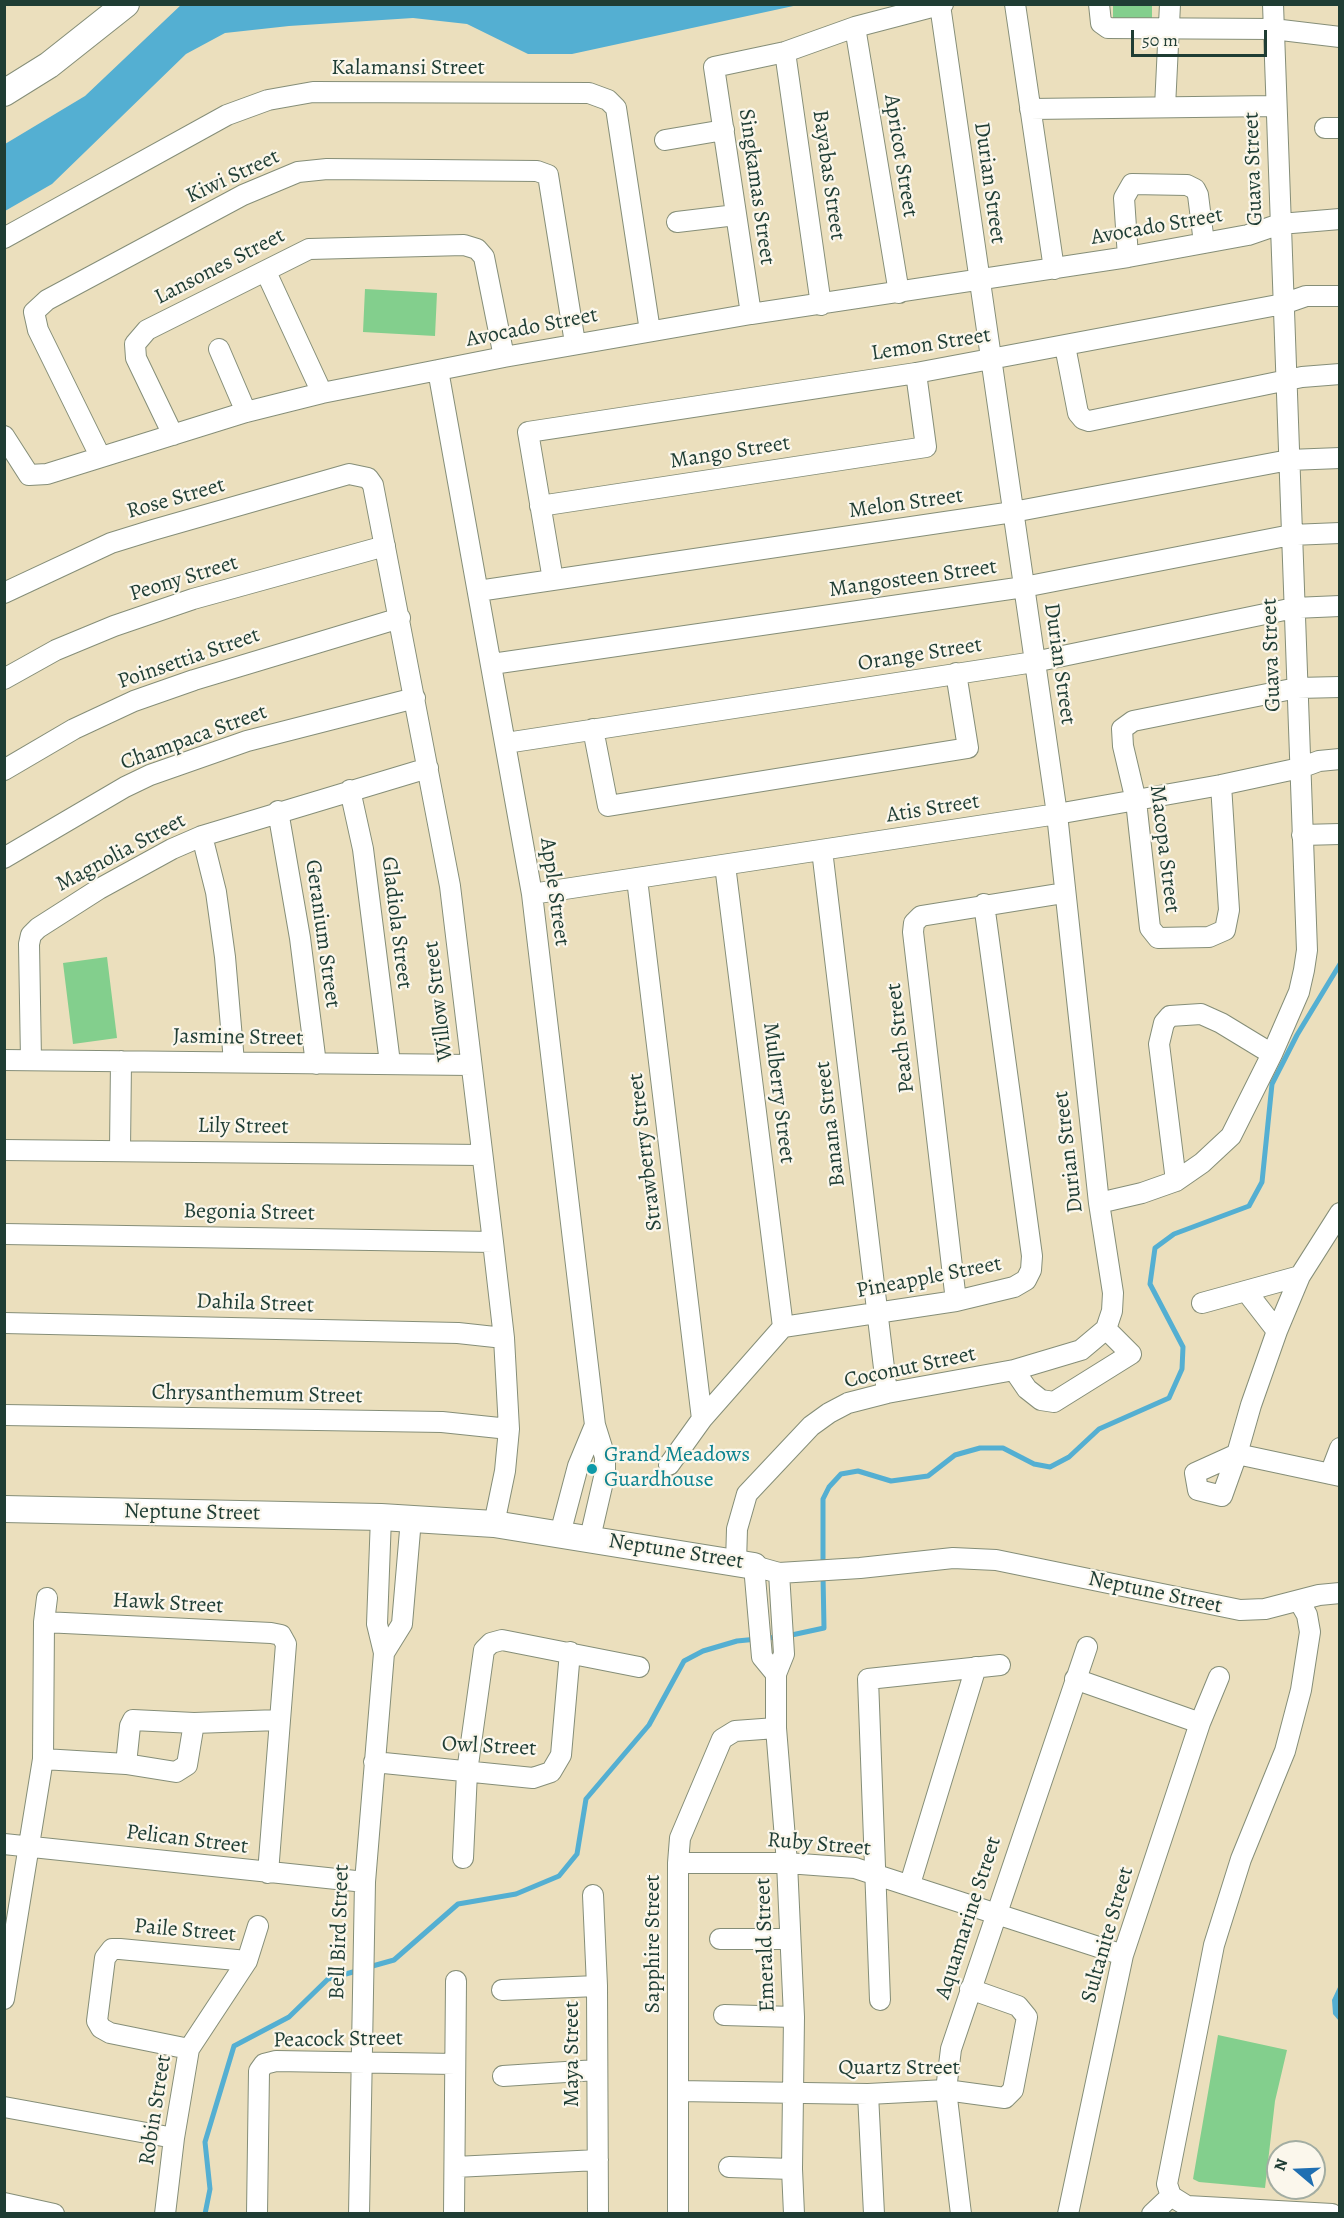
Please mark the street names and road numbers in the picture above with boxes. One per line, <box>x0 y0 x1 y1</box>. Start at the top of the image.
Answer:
street label: Kalamansi Street <box>331 56 485 82</box>
street label: Apricot Street <box>877 93 923 219</box>
street label: Singkamas Street <box>732 107 780 267</box>
street label: Bayabas Street <box>806 108 850 242</box>
street label: Guava Street <box>1239 112 1269 226</box>
street label: Durian Street <box>967 120 1011 246</box>
street label: Kiwi Street <box>182 144 284 210</box>
street label: Avocado Street <box>1089 202 1225 252</box>
street label: Lansones Street <box>151 223 289 311</box>
street label: Avocado Street <box>464 302 600 354</box>
street label: Lemon Street <box>869 323 993 367</box>
street label: Mango Street <box>668 430 792 476</box>
street label: Rose Street <box>124 472 228 526</box>
street label: Melon Street <box>847 483 965 525</box>
street label: Peony Street <box>127 550 241 608</box>
street label: Mangosteen Street <box>827 554 999 604</box>
street label: Guava Street <box>1257 598 1287 712</box>
street label: Durian Street <box>1037 601 1081 727</box>
street label: Poinsettia Street <box>115 622 263 696</box>
street label: Orange Street <box>856 632 984 678</box>
street label: Champaca Street <box>117 699 271 777</box>
street label: Macopa Street <box>1143 783 1185 915</box>
street label: Atis Street <box>885 789 981 829</box>
street label: Magnolia Street <box>52 808 190 898</box>
street label: Apple Street <box>533 836 575 948</box>
street label: Gladiola Street <box>375 855 417 991</box>
street label: Geranium Street <box>299 858 345 1010</box>
street label: Willow Street <box>419 939 459 1063</box>
street label: Peach Street <box>881 981 921 1095</box>
street label: Mulberry Street <box>756 1021 800 1165</box>
street label: Jasmine Street <box>173 1024 303 1052</box>
street label: Banana Street <box>810 1060 852 1188</box>
street label: Strawberry Street <box>623 1072 669 1232</box>
street label: Durian Street <box>1048 1089 1090 1215</box>
street label: Lily Street <box>197 1113 289 1141</box>
street label: Begonia Street <box>183 1199 315 1227</box>
street label: Pineapple Street <box>854 1251 1004 1305</box>
street label: Dahila Street <box>196 1289 314 1319</box>
street label: Coconut Street <box>842 1341 978 1395</box>
street label: Chrysanthemum Street <box>151 1380 363 1410</box>
street label: Neptune Street <box>124 1499 260 1527</box>
street label: Neptune Street <box>607 1528 745 1576</box>
street label: Neptune Street <box>1086 1566 1224 1620</box>
street label: Hawk Street <box>112 1588 224 1620</box>
street label: Owl Street <box>441 1731 537 1763</box>
street label: Pelican Street <box>125 1819 249 1861</box>
street label: Ruby Street <box>766 1827 872 1863</box>
street label: Aquamarine Street <box>930 1833 1008 2003</box>
street label: Bell Bird Street <box>324 1864 356 2000</box>
street label: Sultanite Street <box>1076 1864 1140 2006</box>
street label: Sapphire Street <box>641 1874 667 2014</box>
street label: Emerald Street <box>750 1877 782 2013</box>
street label: Paile Street <box>133 1913 237 1949</box>
street label: Maya Street <box>560 2001 586 2107</box>
street label: Peacock Street <box>273 2026 403 2054</box>
street label: Robin Street <box>134 2053 178 2167</box>
street label: Quartz Street <box>838 2056 960 2082</box>

